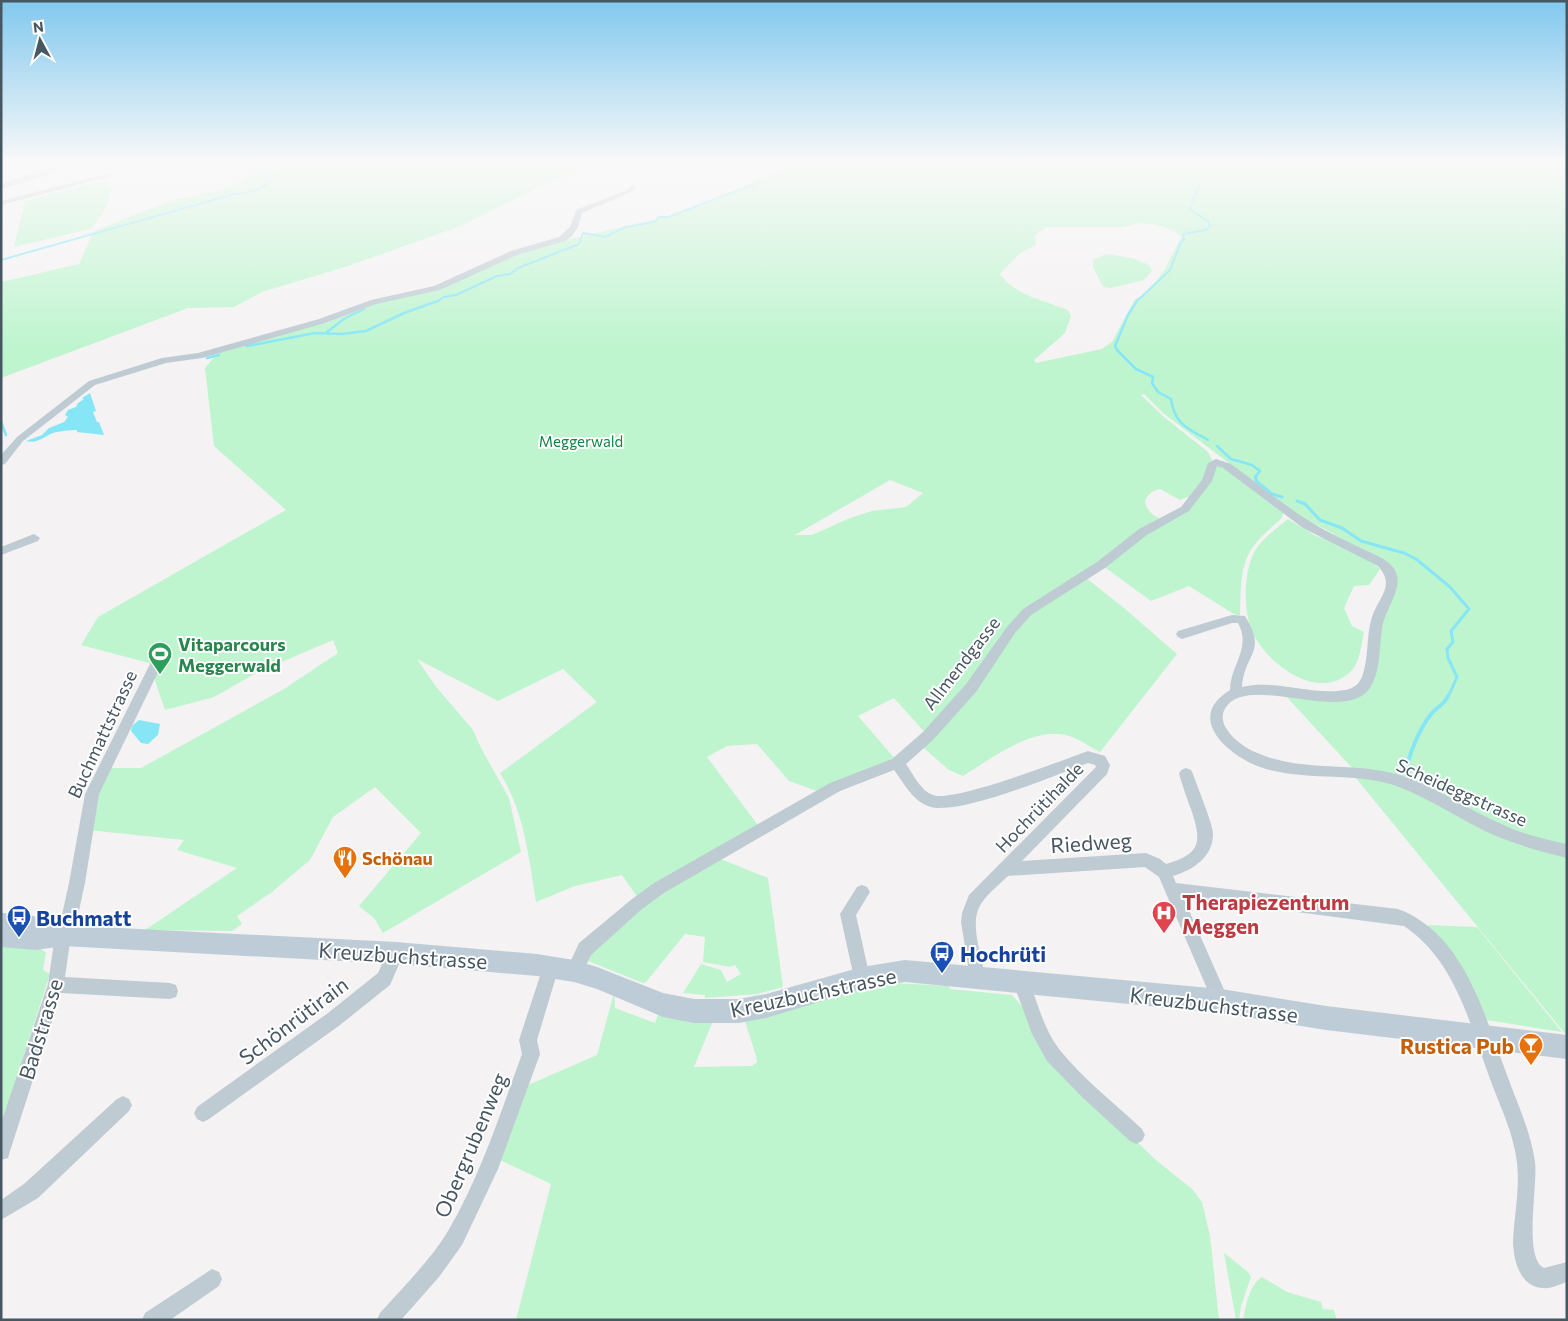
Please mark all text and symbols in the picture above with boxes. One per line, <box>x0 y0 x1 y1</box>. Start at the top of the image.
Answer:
north arrow <box>15 15 65 65</box>
text: N <box>32 18 45 36</box>
park label: Meggerwald <box>539 432 623 450</box>
street label: Allmendgasse <box>918 612 1004 714</box>
place label: Vitaparcours Meggerwald <box>178 633 286 676</box>
sports icon: Vitaparcours Meggerwald <box>147 641 173 675</box>
street label: Buchmattstrasse <box>63 667 141 801</box>
street label: Scheideggstrasse <box>1393 753 1531 831</box>
street label: Hochrütihalde <box>990 757 1088 857</box>
street label: Riedweg <box>1049 827 1133 857</box>
restaurant icon: Schönau <box>332 845 358 879</box>
place label: Schönau <box>362 847 433 869</box>
place label: Therapiezentrum Meggen <box>1182 889 1349 938</box>
hospital icon: Therapiezentrum Meggen <box>1151 900 1177 934</box>
bus stop icon: Buchmatt <box>6 904 32 938</box>
place label: Buchmatt <box>36 905 131 930</box>
street label: Kreuzbuchstrasse <box>318 937 488 973</box>
bus stop icon: Hochrüti <box>929 940 955 974</box>
place label: Hochrüti <box>960 941 1046 966</box>
street label: Kreuzbuchstrasse <box>728 962 898 1022</box>
street label: Schönrütirain <box>234 971 352 1069</box>
street label: Badstrasse <box>13 976 67 1082</box>
street label: Kreuzbuchstrasse <box>1128 981 1300 1027</box>
bar icon: Rustica Pub <box>1518 1032 1544 1066</box>
place label: Rustica Pub <box>1400 1033 1514 1058</box>
street label: Obergrubenweg <box>428 1069 512 1221</box>

